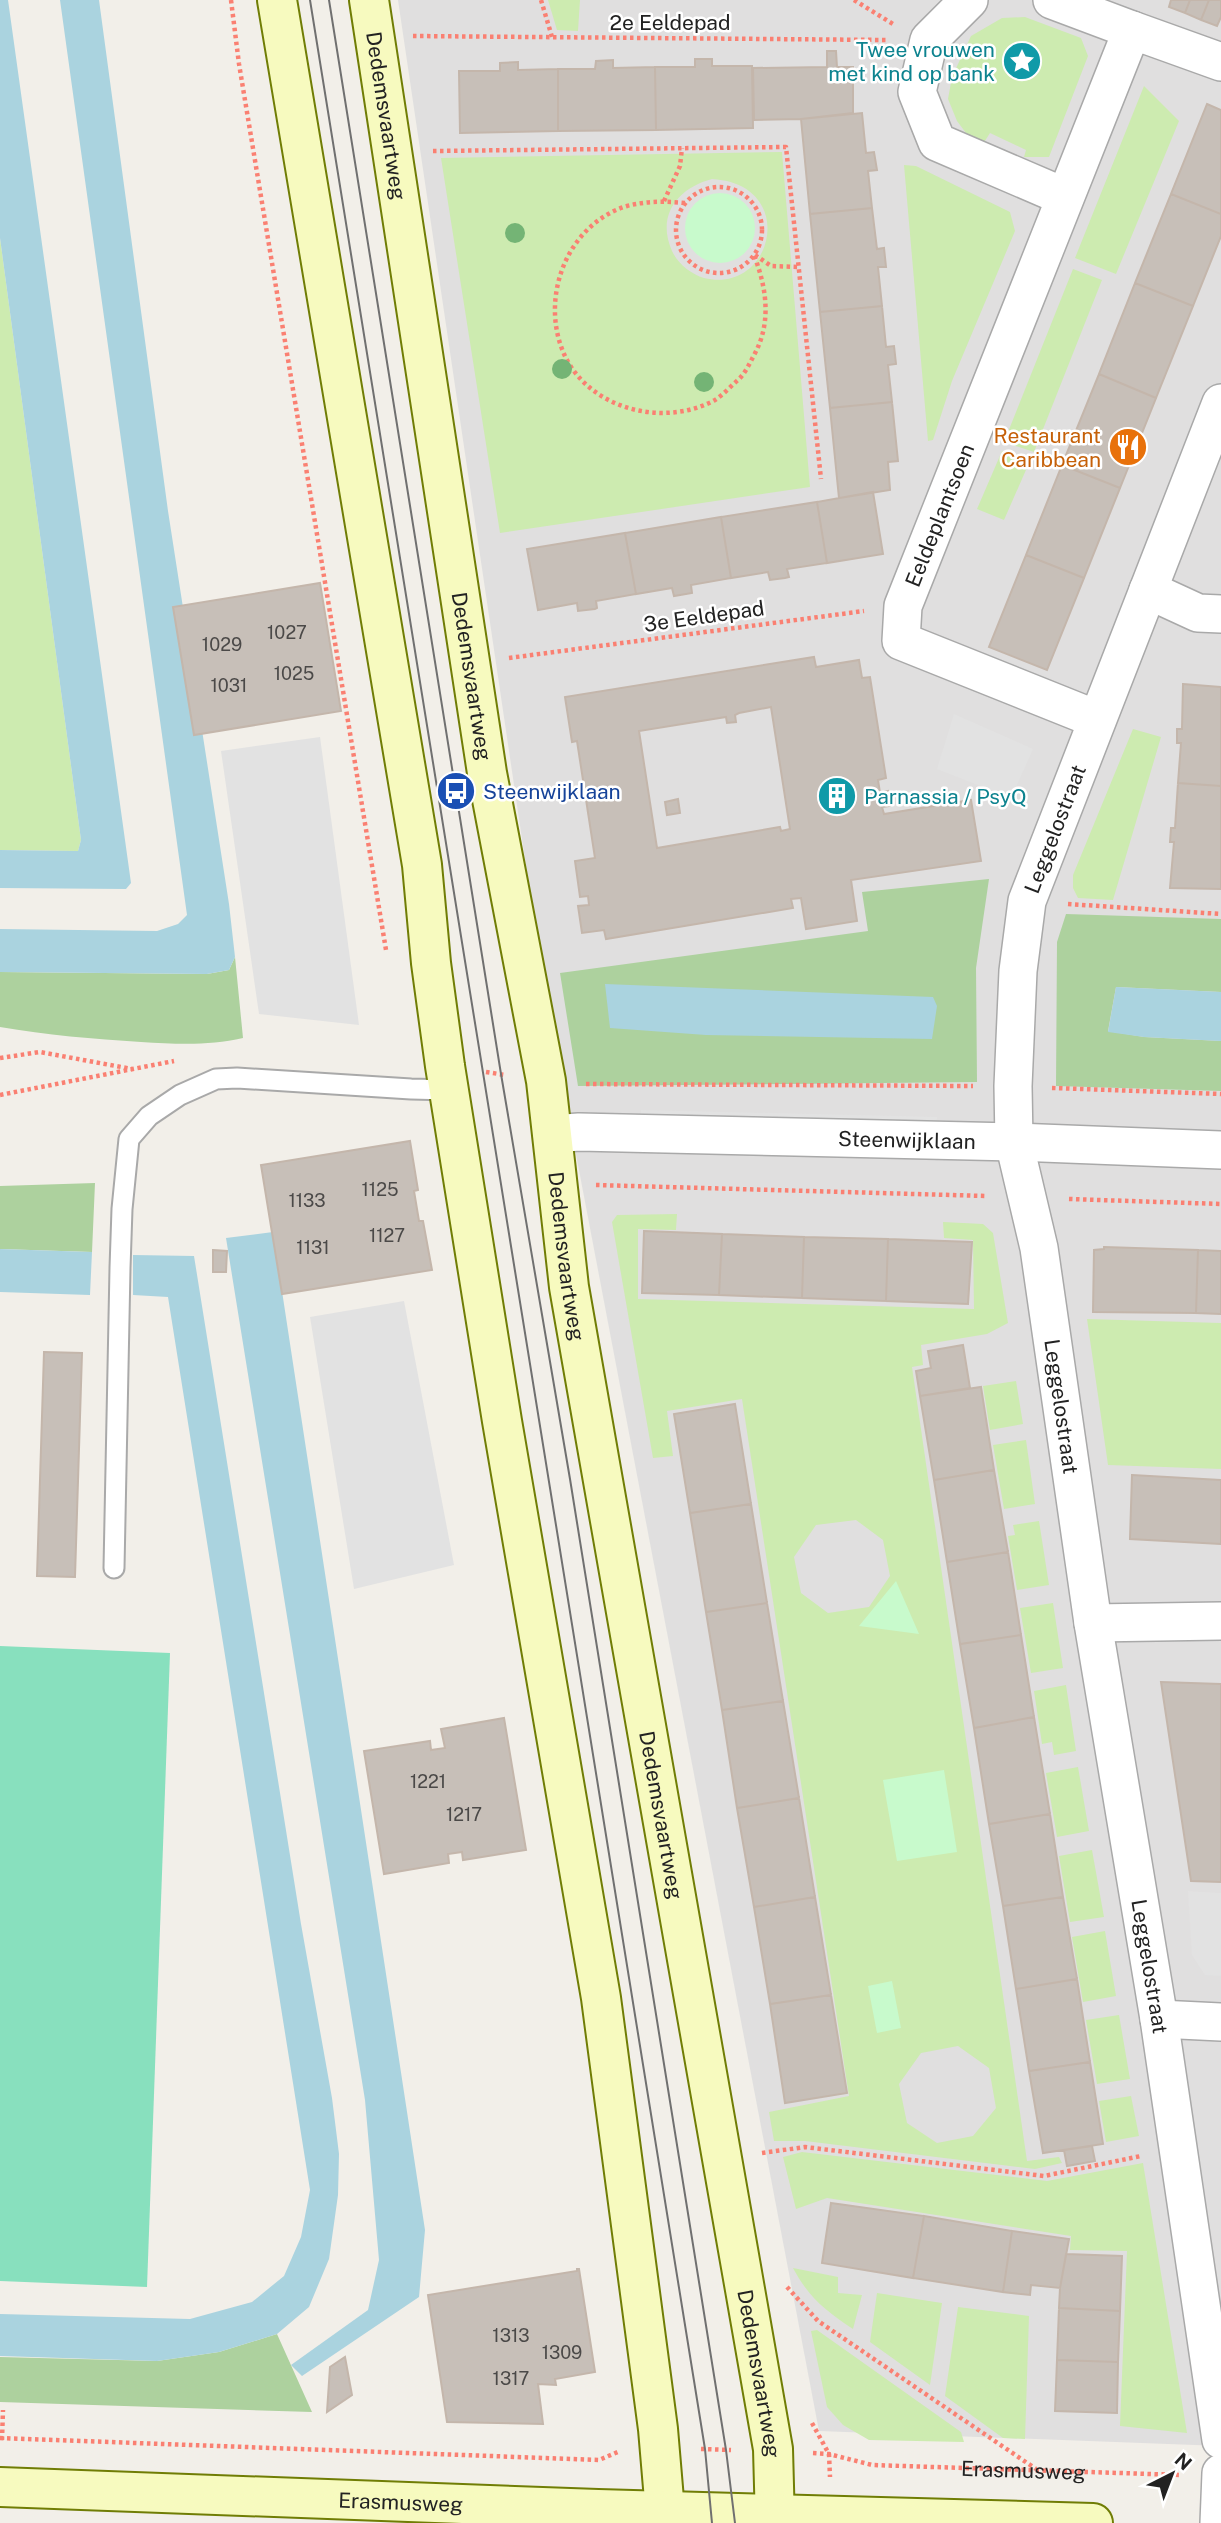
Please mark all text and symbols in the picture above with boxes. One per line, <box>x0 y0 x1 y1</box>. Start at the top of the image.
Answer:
street label: 2e Eeldepad <box>610 10 730 35</box>
street label: Dedemsvaartweg <box>361 30 412 202</box>
place label: Twee vrouwen met kind op bank <box>828 37 995 86</box>
place icon: Twee vrouwen met kind op bank <box>1001 40 1043 82</box>
place label: Restaurant Caribbean <box>994 423 1101 472</box>
restaurant icon: Restaurant Caribbean <box>1107 426 1149 468</box>
street label: Eeldeplantsoen <box>900 440 979 590</box>
street label: Dedemsvaartweg <box>447 590 497 762</box>
street label: 3e Eeldepad <box>642 595 766 637</box>
house number: 1027 <box>267 622 307 643</box>
house number: 1029 <box>202 634 242 655</box>
house number: 1025 <box>274 663 314 684</box>
house number: 1031 <box>211 675 247 696</box>
street label: Leggelostraat <box>1019 761 1091 897</box>
bus stop icon: Steenwijklaan <box>435 770 477 812</box>
building icon: Parnassia / PsyQ <box>816 775 858 817</box>
place label: Steenwijklaan <box>483 779 621 804</box>
place label: Parnassia / PsyQ <box>864 784 1027 809</box>
street label: Steenwijklaan <box>838 1125 976 1154</box>
street label: Dedemsvaartweg <box>544 1170 591 1343</box>
house number: 1125 <box>362 1179 398 1200</box>
house number: 1133 <box>288 1190 326 1211</box>
house number: 1127 <box>369 1225 405 1246</box>
house number: 1131 <box>296 1237 330 1258</box>
street label: Leggelostraat <box>1040 1337 1084 1475</box>
street label: Dedemsvaartweg <box>635 1729 689 1901</box>
house number: 1221 <box>410 1771 446 1792</box>
house number: 1217 <box>446 1804 482 1825</box>
street label: Leggelostraat <box>1127 1897 1173 2035</box>
street label: Dedemsvaartweg <box>733 2288 786 2458</box>
house number: 1313 <box>492 2325 530 2346</box>
house number: 1309 <box>542 2342 582 2363</box>
house number: 1317 <box>493 2368 529 2389</box>
north arrow <box>1137 2439 1207 2509</box>
text: N <box>1170 2448 1196 2475</box>
street label: Erasmusweg <box>961 2455 1086 2484</box>
street label: Erasmusweg <box>338 2487 464 2517</box>

